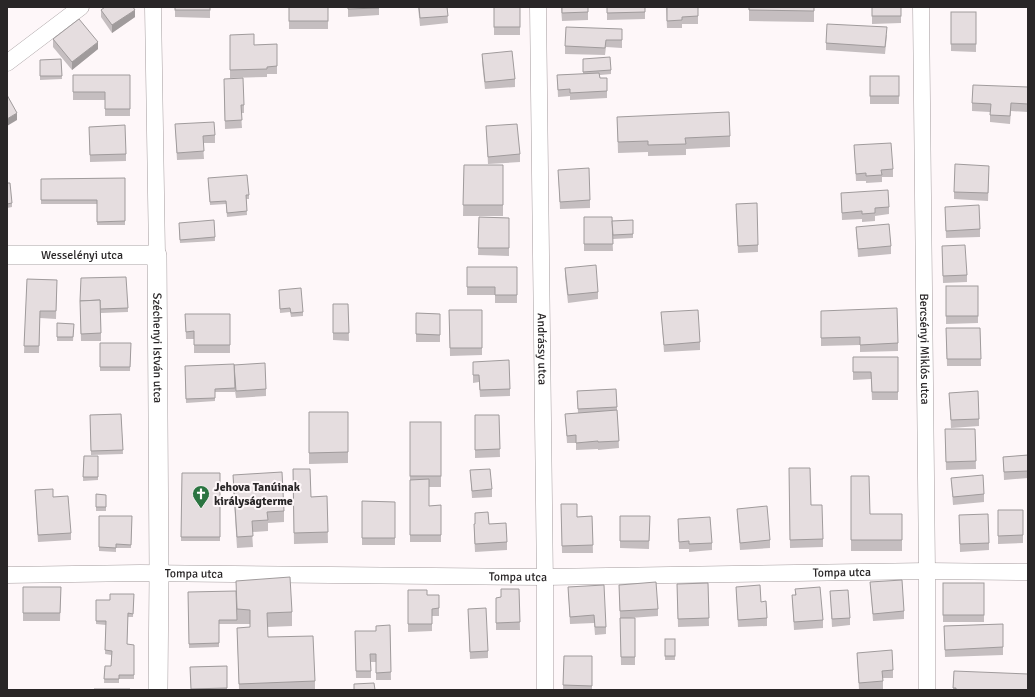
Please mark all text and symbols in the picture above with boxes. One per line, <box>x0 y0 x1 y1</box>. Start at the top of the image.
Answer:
street label: Wesselényi utca <box>41 248 123 263</box>
street label: Széchenyi István utca <box>150 293 165 403</box>
street label: Bercsényi Miklós utca <box>917 293 933 405</box>
street label: Andrássy utca <box>534 313 550 385</box>
place label: Jehova Tanúinak királyságterme <box>214 480 301 509</box>
church icon: Jehova Tanúinak királyságterme <box>191 484 211 509</box>
street label: Tompa utca <box>813 564 871 580</box>
street label: Tompa utca <box>165 566 223 581</box>
street label: Tompa utca <box>489 569 547 585</box>

